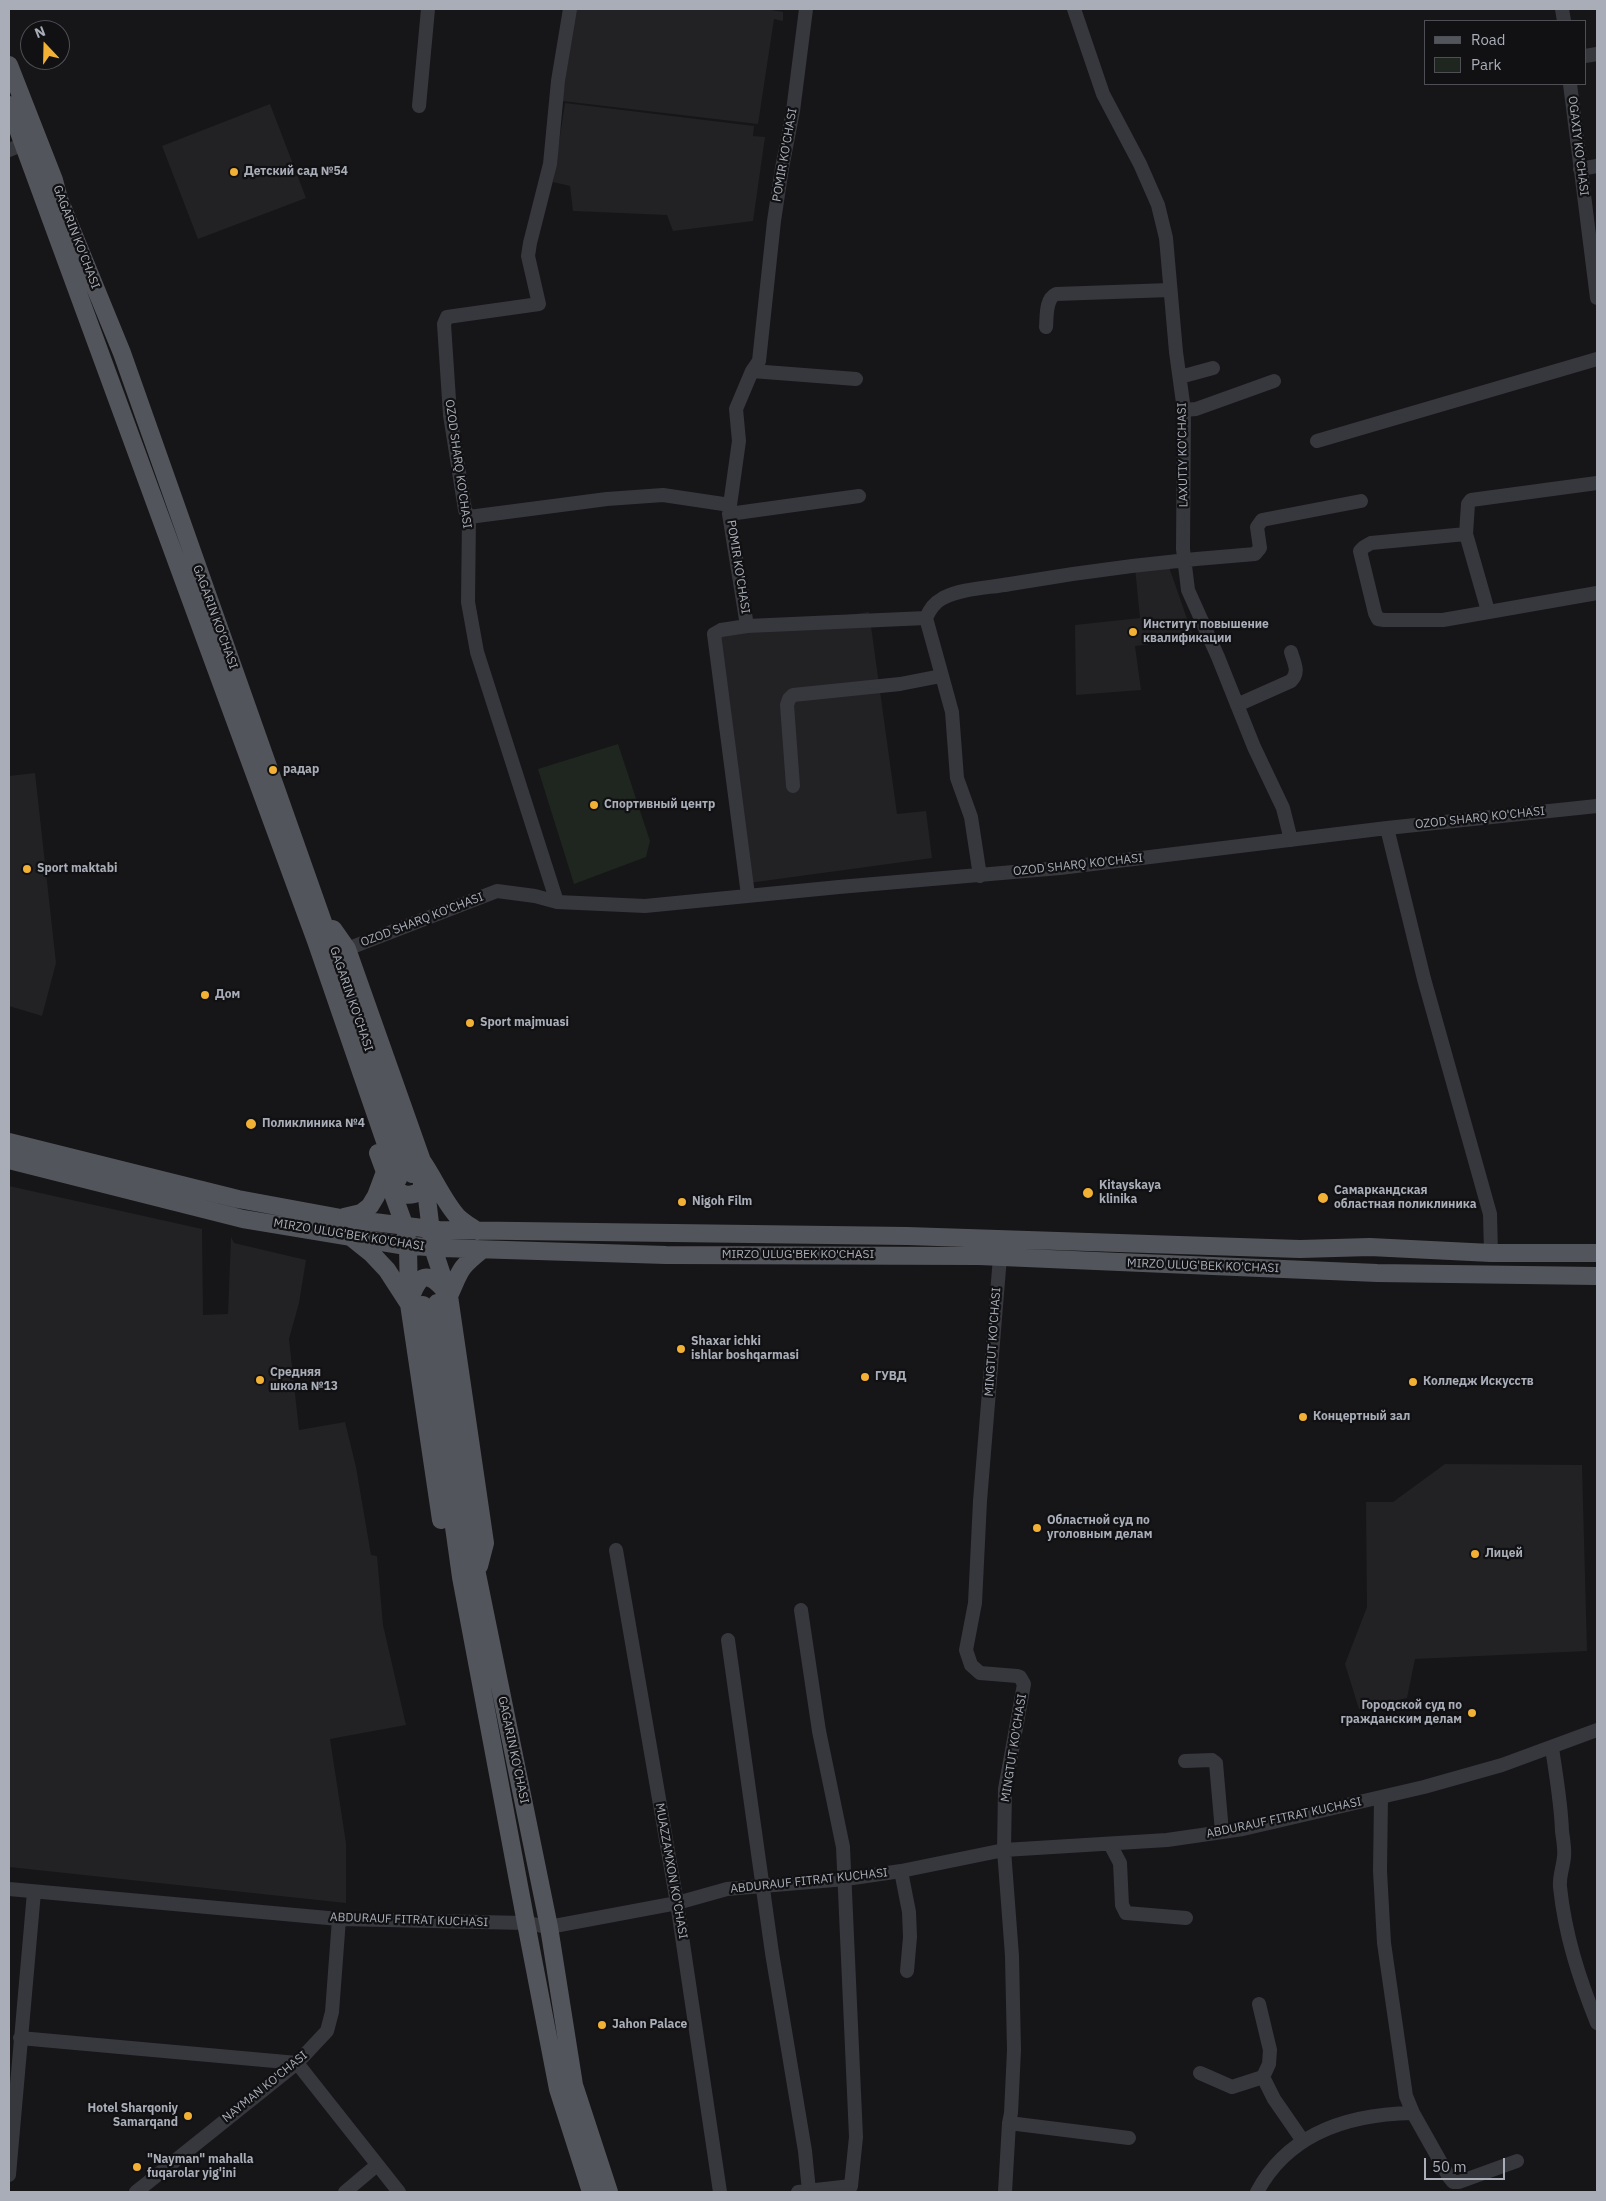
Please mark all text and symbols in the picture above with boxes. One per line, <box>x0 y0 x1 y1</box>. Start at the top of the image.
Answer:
north arrow <box>20 20 70 70</box>
legend <box>1424 20 1586 85</box>
text: N <box>32 22 48 42</box>
text: Road <box>1471 30 1506 49</box>
text: Park <box>1471 55 1501 74</box>
street label: OGAXIY KO'CHASI <box>1565 95 1591 197</box>
street label: POMIR KO'CHASI <box>770 107 800 203</box>
place label: Детский сад №54 <box>244 165 348 179</box>
marker: Детский сад №54 <box>228 166 240 178</box>
street label: GAGARIN KO'CHASI <box>50 183 102 291</box>
street label: OZOD SHARQ KO'CHASI <box>442 398 474 530</box>
street label: LAXUTIY KO'CHASI <box>1175 402 1191 508</box>
street label: POMIR KO'CHASI <box>723 519 753 615</box>
street label: GAGARIN KO'CHASI <box>190 563 240 671</box>
place label: Институт повышение квалификации <box>1143 618 1269 646</box>
marker: Институт повышение квалификации <box>1127 626 1139 638</box>
place label: радар <box>283 763 319 777</box>
marker: радар <box>267 764 279 776</box>
place label: Спортивный центр <box>604 798 715 812</box>
marker: Спортивный центр <box>588 799 600 811</box>
street label: OZOD SHARQ KO'CHASI <box>1414 804 1546 832</box>
street label: OZOD SHARQ KO'CHASI <box>1012 851 1144 879</box>
place label: Sport maktabi <box>37 862 117 876</box>
marker: Sport maktabi <box>21 863 33 875</box>
street label: OZOD SHARQ KO'CHASI <box>359 890 485 950</box>
street label: GAGARIN KO'CHASI <box>326 945 376 1053</box>
place label: Дом <box>215 988 240 1002</box>
marker: Дом <box>199 989 211 1001</box>
place label: Sport majmuasi <box>480 1016 569 1030</box>
marker: Sport majmuasi <box>464 1017 476 1029</box>
marker: Поликлиника №4 <box>244 1117 258 1131</box>
place label: Поликлиника №4 <box>262 1117 365 1131</box>
place label: Kitayskaya klinika <box>1099 1179 1161 1207</box>
place label: Самаркандская областная поликлиника <box>1334 1184 1477 1212</box>
marker: Kitayskaya klinika <box>1081 1186 1095 1200</box>
marker: Самаркандская областная поликлиника <box>1316 1191 1330 1205</box>
place label: Nigoh Film <box>692 1195 752 1209</box>
marker: Nigoh Film <box>676 1196 688 1208</box>
street label: MIRZO ULUG'BEK KO'CHASI <box>273 1216 425 1254</box>
street label: MIRZO ULUG'BEK KO'CHASI <box>722 1248 874 1262</box>
street label: MIRZO ULUG'BEK KO'CHASI <box>1127 1256 1279 1276</box>
street label: MINGTUT KO'CHASI <box>982 1287 1004 1397</box>
place label: Shaxar ichki ishlar boshqarmasi <box>691 1335 799 1363</box>
marker: Shaxar ichki ishlar boshqarmasi <box>675 1343 687 1355</box>
place label: Средняя школа №13 <box>270 1366 338 1394</box>
place label: ГУВД <box>875 1370 907 1384</box>
marker: ГУВД <box>859 1371 871 1383</box>
marker: Средняя школа №13 <box>254 1374 266 1386</box>
place label: Колледж Искусств <box>1423 1375 1534 1389</box>
marker: Колледж Искусств <box>1407 1376 1419 1388</box>
place label: Концертный зал <box>1313 1410 1410 1424</box>
marker: Концертный зал <box>1297 1411 1309 1423</box>
place label: Областной суд по уголовным делам <box>1047 1514 1152 1542</box>
marker: Областной суд по уголовным делам <box>1031 1522 1043 1534</box>
place label: Лицей <box>1485 1547 1523 1561</box>
marker: Лицей <box>1469 1548 1481 1560</box>
street label: MINGTUT KO'CHASI <box>998 1693 1030 1803</box>
street label: GAGARIN KO'CHASI <box>495 1695 531 1805</box>
place label: Городской суд по гражданским делам <box>1340 1699 1462 1727</box>
marker: Городской суд по гражданским делам <box>1466 1707 1478 1719</box>
street label: ABDURAUF FITRAT KUCHASI <box>1205 1794 1363 1842</box>
street label: MUAZZAMXON KO'CHASI <box>652 1802 690 1940</box>
street label: ABDURAUF FITRAT KUCHASI <box>730 1866 888 1896</box>
street label: ABDURAUF FITRAT KUCHASI <box>330 1910 488 1930</box>
place label: Jahon Palace <box>612 2018 687 2032</box>
marker: Jahon Palace <box>596 2019 608 2031</box>
street label: NAYMAN KO'CHASI <box>220 2048 310 2126</box>
place label: Hotel Sharqoniy Samarqand <box>88 2102 178 2130</box>
marker: Hotel Sharqoniy Samarqand <box>182 2110 194 2122</box>
scale bar <box>1426 2148 1507 2180</box>
place label: "Nayman" mahalla fuqarolar yig'ini <box>147 2153 254 2181</box>
text: 50 m <box>1432 2157 1467 2176</box>
marker: "Nayman" mahalla fuqarolar yig'ini <box>131 2161 143 2173</box>

